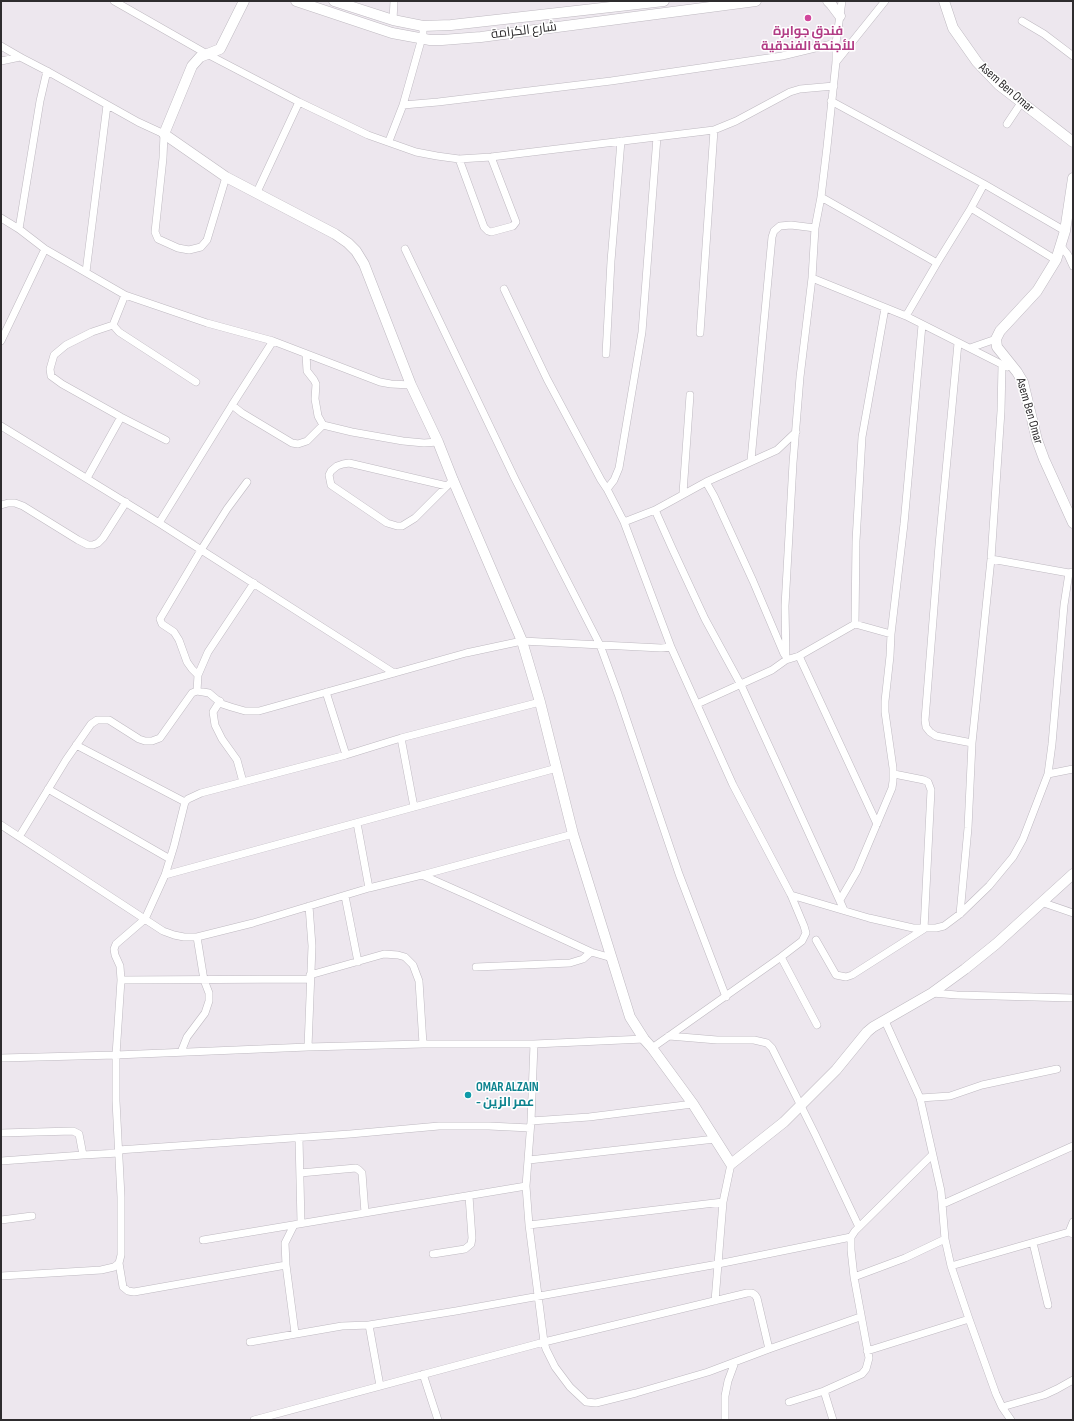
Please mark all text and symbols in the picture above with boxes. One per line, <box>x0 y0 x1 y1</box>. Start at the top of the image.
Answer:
marker: فندق جوابرة للأجنحة الفندقية <box>803 13 813 23</box>
street label: شارع الكرامة <box>490 19 558 43</box>
place label: فندق جوابرة للأجنحة الفندقية <box>761 24 855 55</box>
street label: Asem Ben Omar <box>975 60 1037 116</box>
street label: Asem Ben Omar <box>1012 376 1046 446</box>
place label: OMAR ALZAIN - عمر الزين <box>476 1080 539 1111</box>
marker: OMAR ALZAIN - عمر الزين <box>463 1090 473 1100</box>

